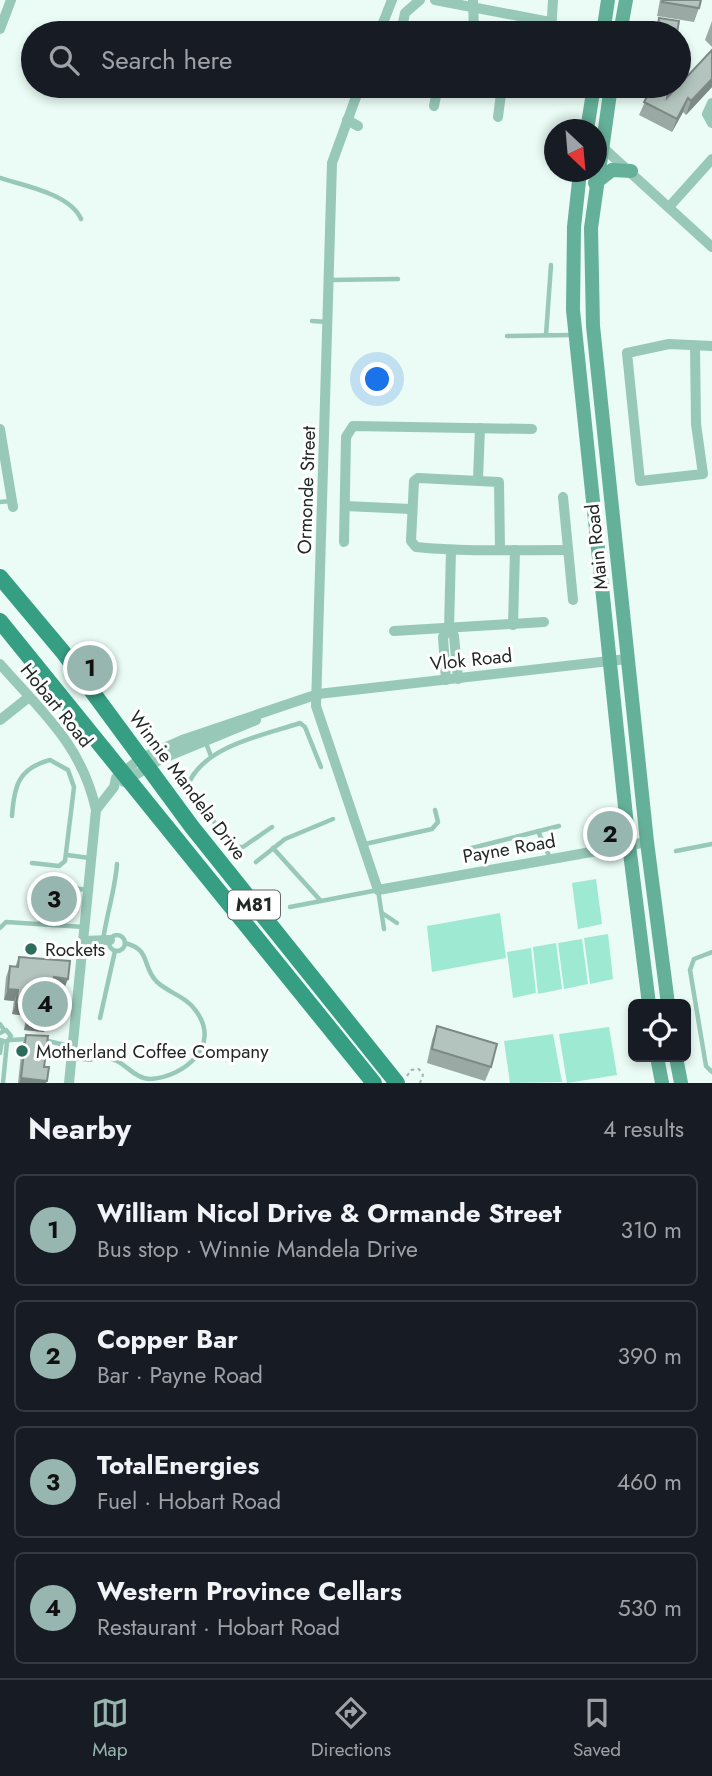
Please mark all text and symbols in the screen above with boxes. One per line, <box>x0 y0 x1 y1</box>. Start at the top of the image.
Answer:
search box <box>21 21 691 98</box>
icon: search <box>45 41 83 79</box>
text: Search here <box>101 41 233 79</box>
north arrow <box>544 119 607 182</box>
your location <box>360 362 394 396</box>
street label: Ormonde Street <box>291 425 322 555</box>
street label: Main Road <box>579 503 614 591</box>
pin: 1 <box>67 642 113 694</box>
street label: Vlok Road <box>429 642 513 677</box>
street label: Hobart Road <box>14 657 99 753</box>
street label: Winnie Mandela Drive <box>122 705 253 866</box>
pin: 2 <box>587 808 633 860</box>
street label: Payne Road <box>461 827 558 870</box>
pin: 3 <box>31 873 77 925</box>
road number: M81 <box>228 890 280 920</box>
place label: Rockets <box>45 936 106 963</box>
marker: Rockets <box>23 941 39 957</box>
pin: 4 <box>22 978 68 1030</box>
map controls <box>628 999 691 1062</box>
button: locate <box>628 999 691 1062</box>
place label: Motherland Coffee Company <box>36 1038 269 1065</box>
marker: Motherland Coffee Company <box>14 1043 30 1059</box>
text: Nearby <box>28 1107 131 1150</box>
text: 4 results <box>603 1112 684 1146</box>
text: William Nicol Drive & Ormande Street <box>97 1194 561 1232</box>
text: 1 <box>47 1213 59 1247</box>
text: 310 m <box>620 1213 682 1247</box>
text: Bus stop · Winnie Mandela Drive <box>97 1232 418 1266</box>
text: Copper Bar <box>97 1320 238 1358</box>
text: 2 <box>45 1339 61 1373</box>
text: 390 m <box>618 1339 682 1373</box>
text: Bar · Payne Road <box>97 1358 263 1392</box>
text: TotalEnergies <box>97 1446 259 1484</box>
text: 3 <box>46 1465 60 1499</box>
text: 460 m <box>617 1465 682 1499</box>
text: Fuel · Hobart Road <box>97 1484 281 1518</box>
text: Western Province Cellars <box>97 1572 402 1610</box>
text: 4 <box>45 1591 61 1625</box>
text: 530 m <box>618 1591 682 1625</box>
text: Restaurant · Hobart Road <box>97 1610 340 1644</box>
tab: Map <box>91 1694 129 1763</box>
tab: Directions <box>311 1694 391 1763</box>
tab: Saved <box>573 1694 621 1763</box>

